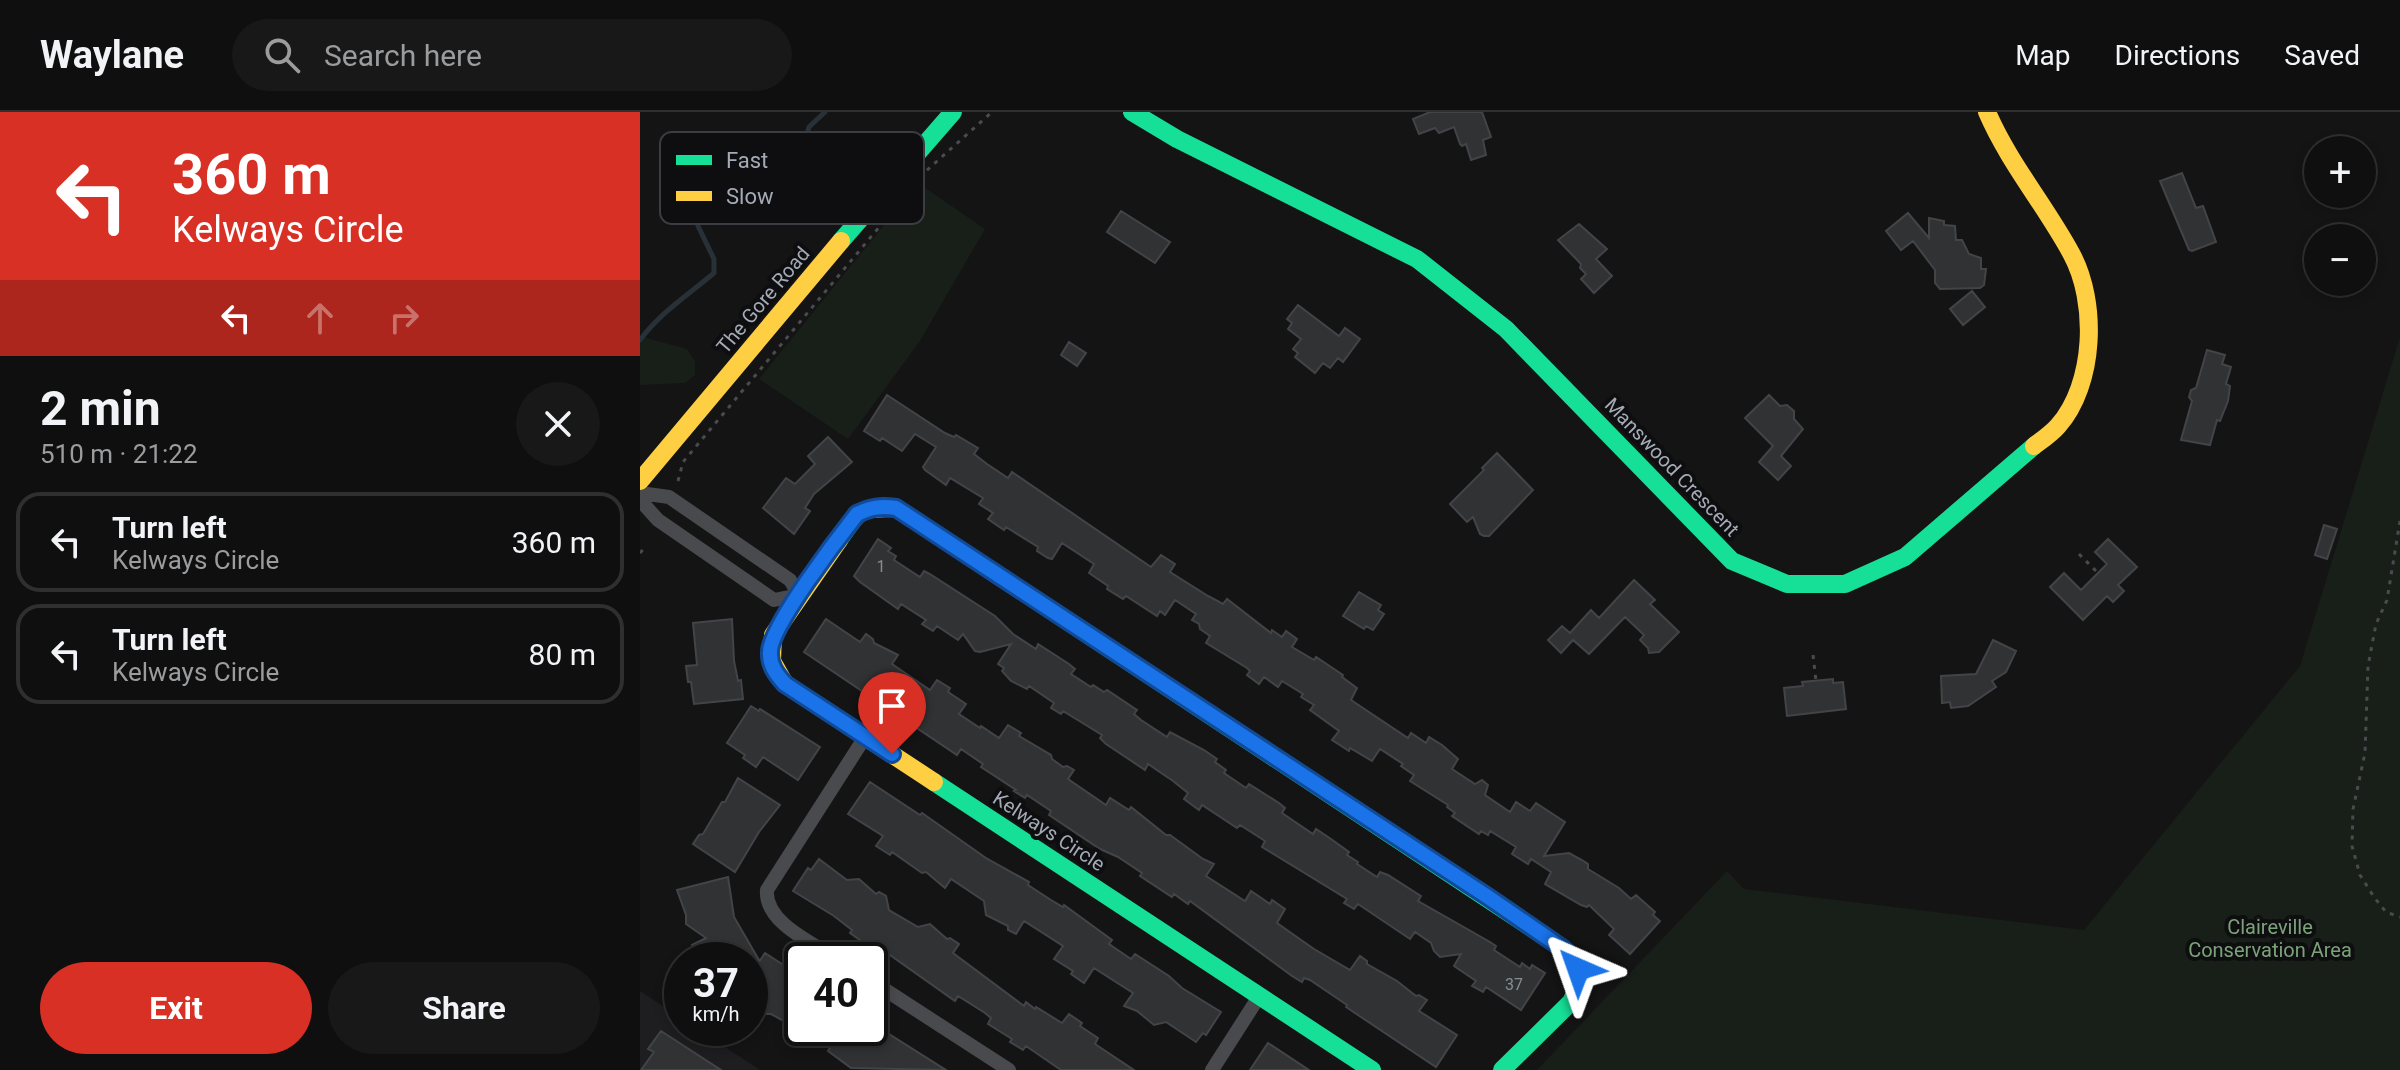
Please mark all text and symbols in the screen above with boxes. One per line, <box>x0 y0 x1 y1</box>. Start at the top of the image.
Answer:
search box <box>232 19 792 91</box>
text: Waylane <box>40 33 184 77</box>
icon: search <box>260 33 304 77</box>
text: Search here <box>324 38 482 73</box>
text: Map <box>2015 39 2071 72</box>
text: Directions <box>2115 39 2240 72</box>
text: Saved <box>2284 39 2360 72</box>
legend <box>660 132 924 224</box>
map controls <box>2304 136 2376 296</box>
button: + <box>2304 136 2376 208</box>
text: 360 m <box>172 142 331 208</box>
icon: left <box>40 144 144 248</box>
text: Fast <box>726 148 768 173</box>
text: Slow <box>726 184 774 209</box>
text: Kelways Circle <box>172 209 404 251</box>
button: − <box>2304 224 2376 296</box>
street label: The Gore Road <box>712 242 814 358</box>
icon: left <box>214 296 258 340</box>
icon: ahead <box>298 296 342 340</box>
icon: right <box>382 296 426 340</box>
text: 2 min <box>40 380 161 437</box>
button: close <box>516 382 600 466</box>
street label: Manswood Crescent <box>1600 393 1744 541</box>
text: 510 m · 21:22 <box>40 439 198 469</box>
text: Turn left <box>112 510 227 545</box>
icon: left <box>44 520 88 564</box>
text: 360 m <box>512 525 596 560</box>
text: Kelways Circle <box>112 545 279 575</box>
house number: 1 <box>877 557 886 576</box>
text: Turn left <box>112 622 227 657</box>
icon: left <box>44 632 88 676</box>
text: 80 m <box>529 637 596 672</box>
text: Kelways Circle <box>112 657 279 687</box>
pin <box>858 672 926 754</box>
icon: arrive <box>870 684 914 728</box>
street label: Kelways Circle <box>989 786 1109 876</box>
park label: Claireville Conservation Area <box>2188 915 2352 962</box>
position arrow <box>1536 927 1620 1011</box>
speed limit sign: 40 <box>784 942 888 1046</box>
text: 37 <box>693 960 739 1007</box>
button: Exit <box>40 962 312 1054</box>
button: Share <box>328 962 600 1054</box>
house number: 37 <box>1505 975 1523 994</box>
text: km/h <box>693 1002 739 1026</box>

